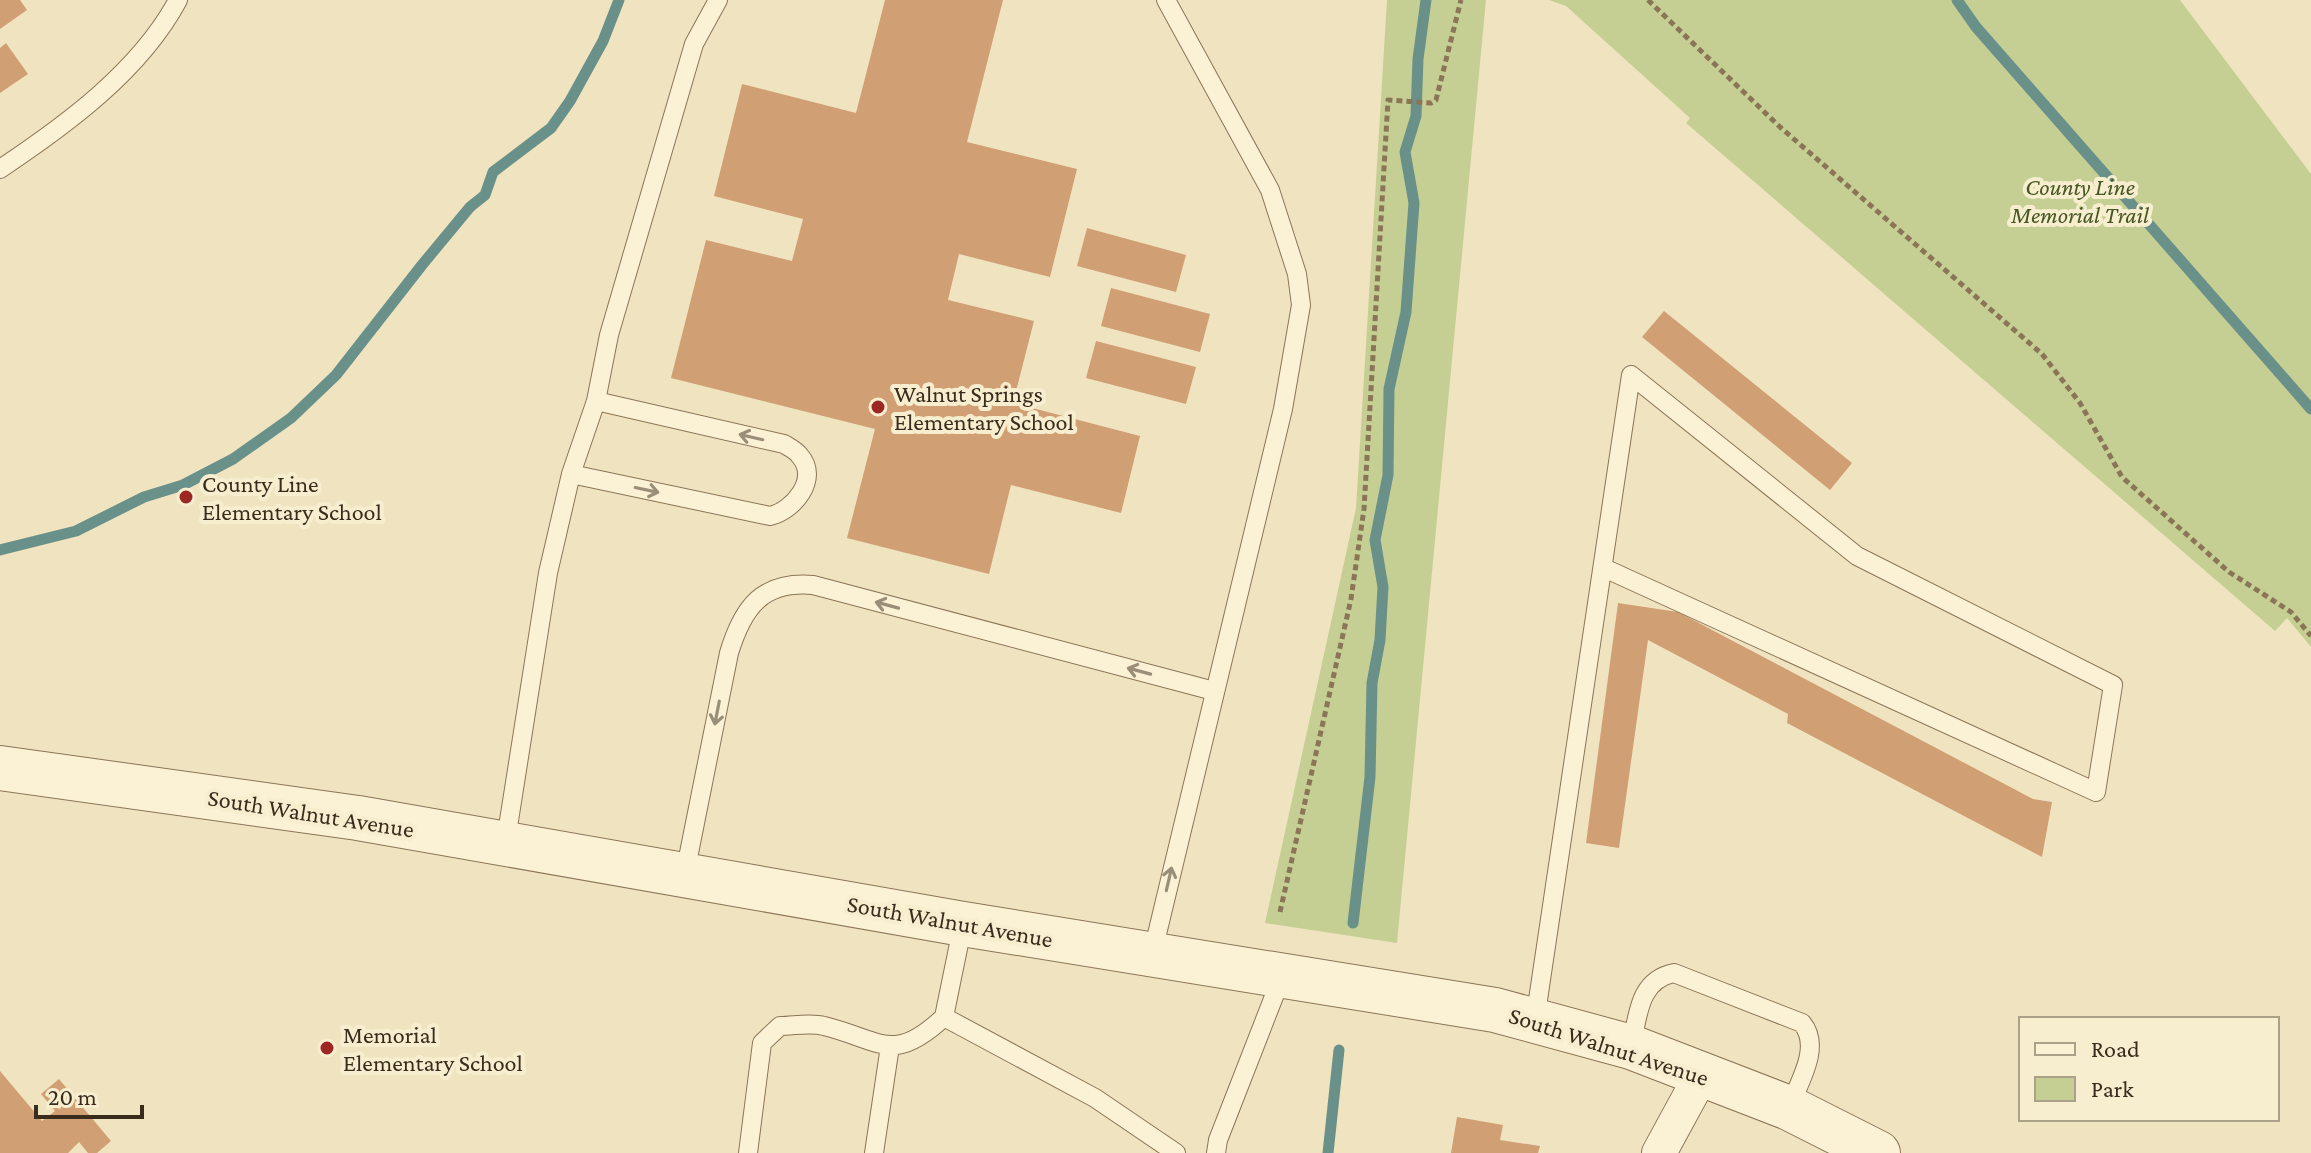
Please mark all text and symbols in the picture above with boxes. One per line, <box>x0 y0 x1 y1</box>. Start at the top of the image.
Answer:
park label: County Line Memorial Trail <box>2010 173 2150 228</box>
place label: Walnut Springs Elementary School <box>894 380 1074 435</box>
marker: Walnut Springs Elementary School <box>869 398 887 416</box>
one-way arrow <box>739 428 765 443</box>
place label: County Line Elementary School <box>202 470 382 525</box>
one-way arrow <box>634 483 660 498</box>
marker: County Line Elementary School <box>177 488 195 506</box>
one-way arrow <box>875 596 901 611</box>
one-way arrow <box>1126 663 1152 678</box>
one-way arrow <box>709 700 724 725</box>
street label: South Walnut Avenue <box>206 783 416 843</box>
one-way arrow <box>1162 866 1177 892</box>
street label: South Walnut Avenue <box>845 890 1055 952</box>
street label: South Walnut Avenue <box>1506 1001 1712 1091</box>
legend <box>2019 1017 2279 1121</box>
place label: Memorial Elementary School <box>343 1021 523 1076</box>
text: Road <box>2091 1035 2140 1062</box>
marker: Memorial Elementary School <box>318 1039 336 1057</box>
scale bar <box>36 1069 142 1119</box>
text: Park <box>2091 1075 2134 1102</box>
text: 20 m <box>48 1083 97 1110</box>

